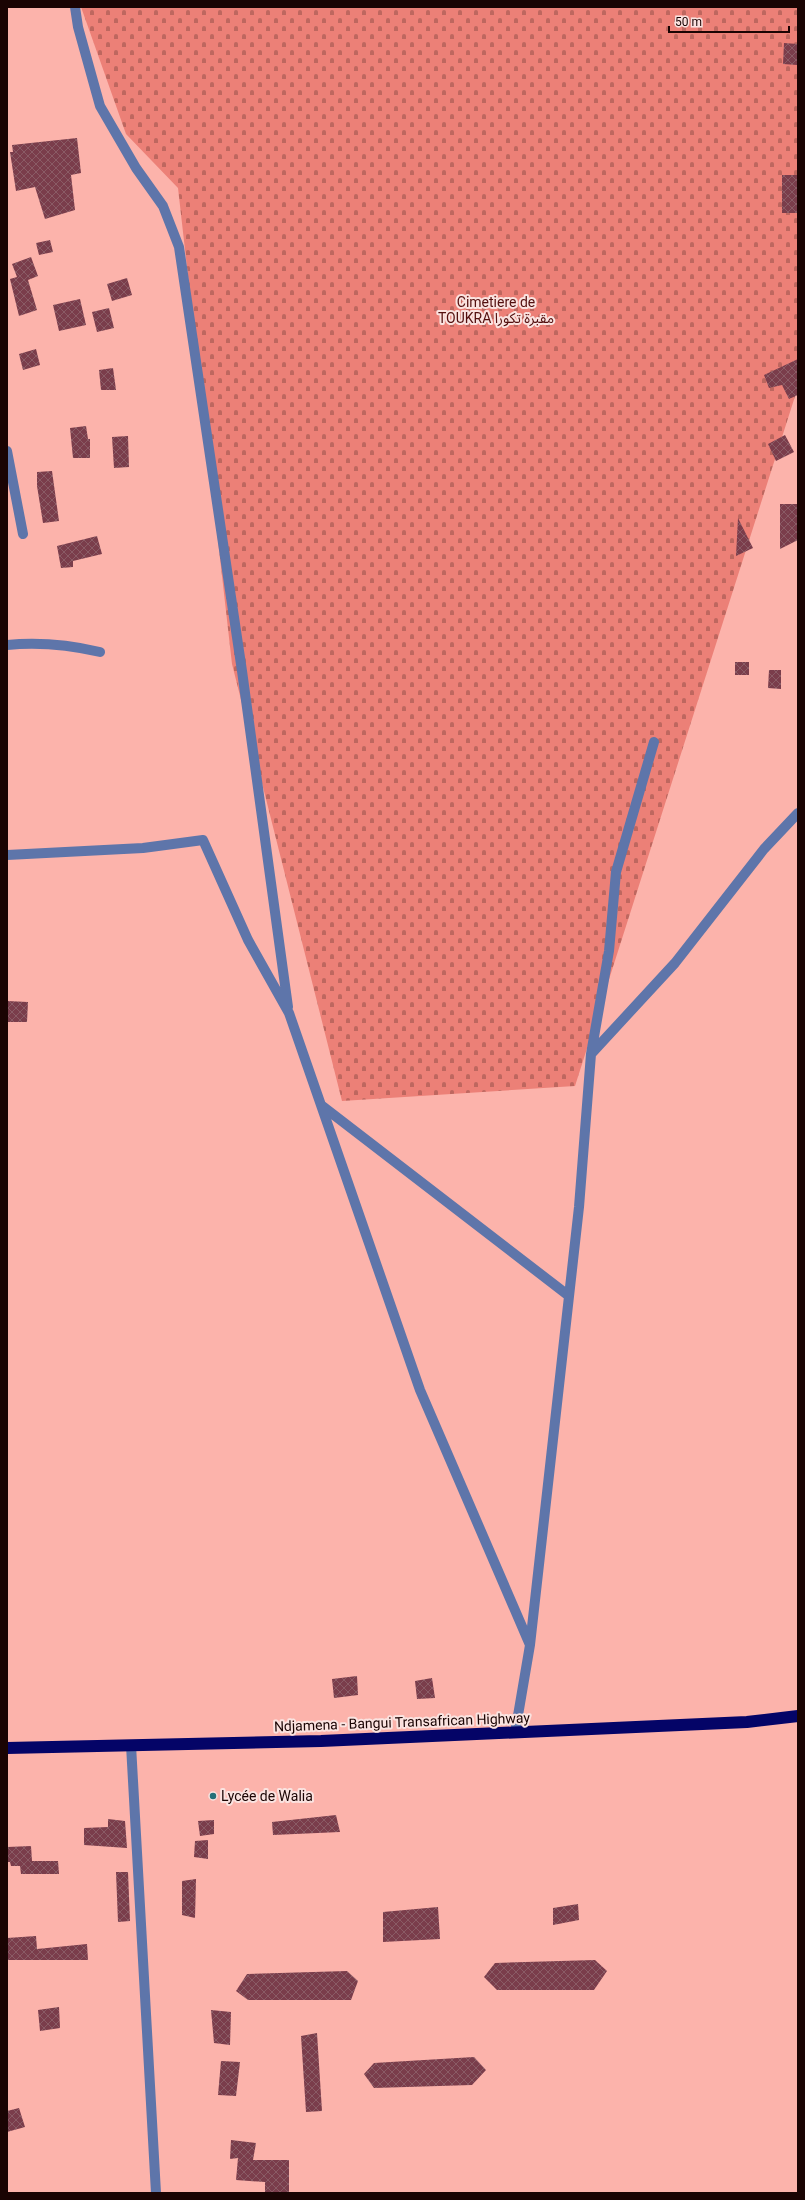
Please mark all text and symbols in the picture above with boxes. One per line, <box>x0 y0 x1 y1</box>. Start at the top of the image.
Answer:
scale bar <box>669 8 789 34</box>
text: 50 m <box>675 15 702 29</box>
park label: Cimetiere de TOUKRA مقبرة تكورا <box>438 294 554 327</box>
street label: Ndjamena - Bangui Transafrican Highway <box>274 1710 531 1734</box>
place label: Lycée de Walia <box>221 1788 313 1804</box>
marker: Lycée de Walia <box>208 1791 218 1801</box>

